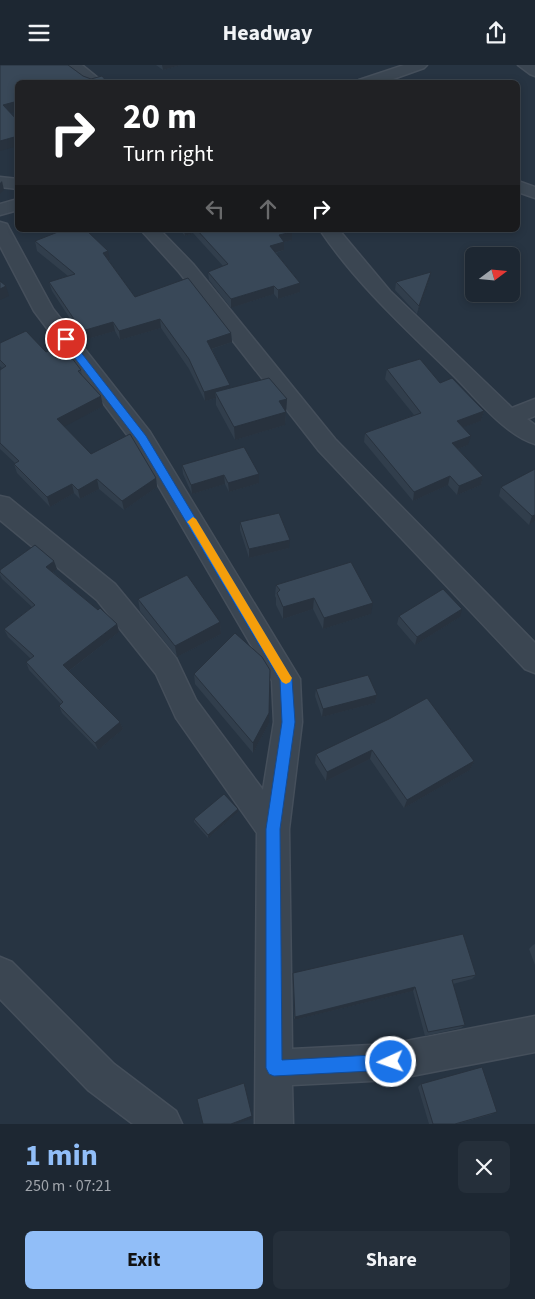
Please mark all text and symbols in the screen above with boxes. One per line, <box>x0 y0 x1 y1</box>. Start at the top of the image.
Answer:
text: Headway <box>222 17 313 49</box>
icon: menu <box>25 19 53 47</box>
icon: share <box>482 19 510 47</box>
text: 20 m <box>123 92 197 142</box>
icon: right <box>40 100 105 165</box>
text: Turn right <box>123 138 213 170</box>
icon: left <box>201 195 229 223</box>
icon: ahead <box>254 195 282 223</box>
icon: right <box>307 195 335 223</box>
north arrow <box>465 247 520 303</box>
map controls <box>465 247 520 302</box>
pin <box>45 318 87 360</box>
icon: arrive <box>52 325 80 353</box>
position arrow <box>364 1035 416 1087</box>
text: 1 min <box>25 1134 98 1177</box>
button: close <box>458 1141 510 1193</box>
text: 250 m · 07:21 <box>25 1175 112 1197</box>
button: Exit <box>25 1231 263 1289</box>
button: Share <box>273 1231 510 1289</box>

